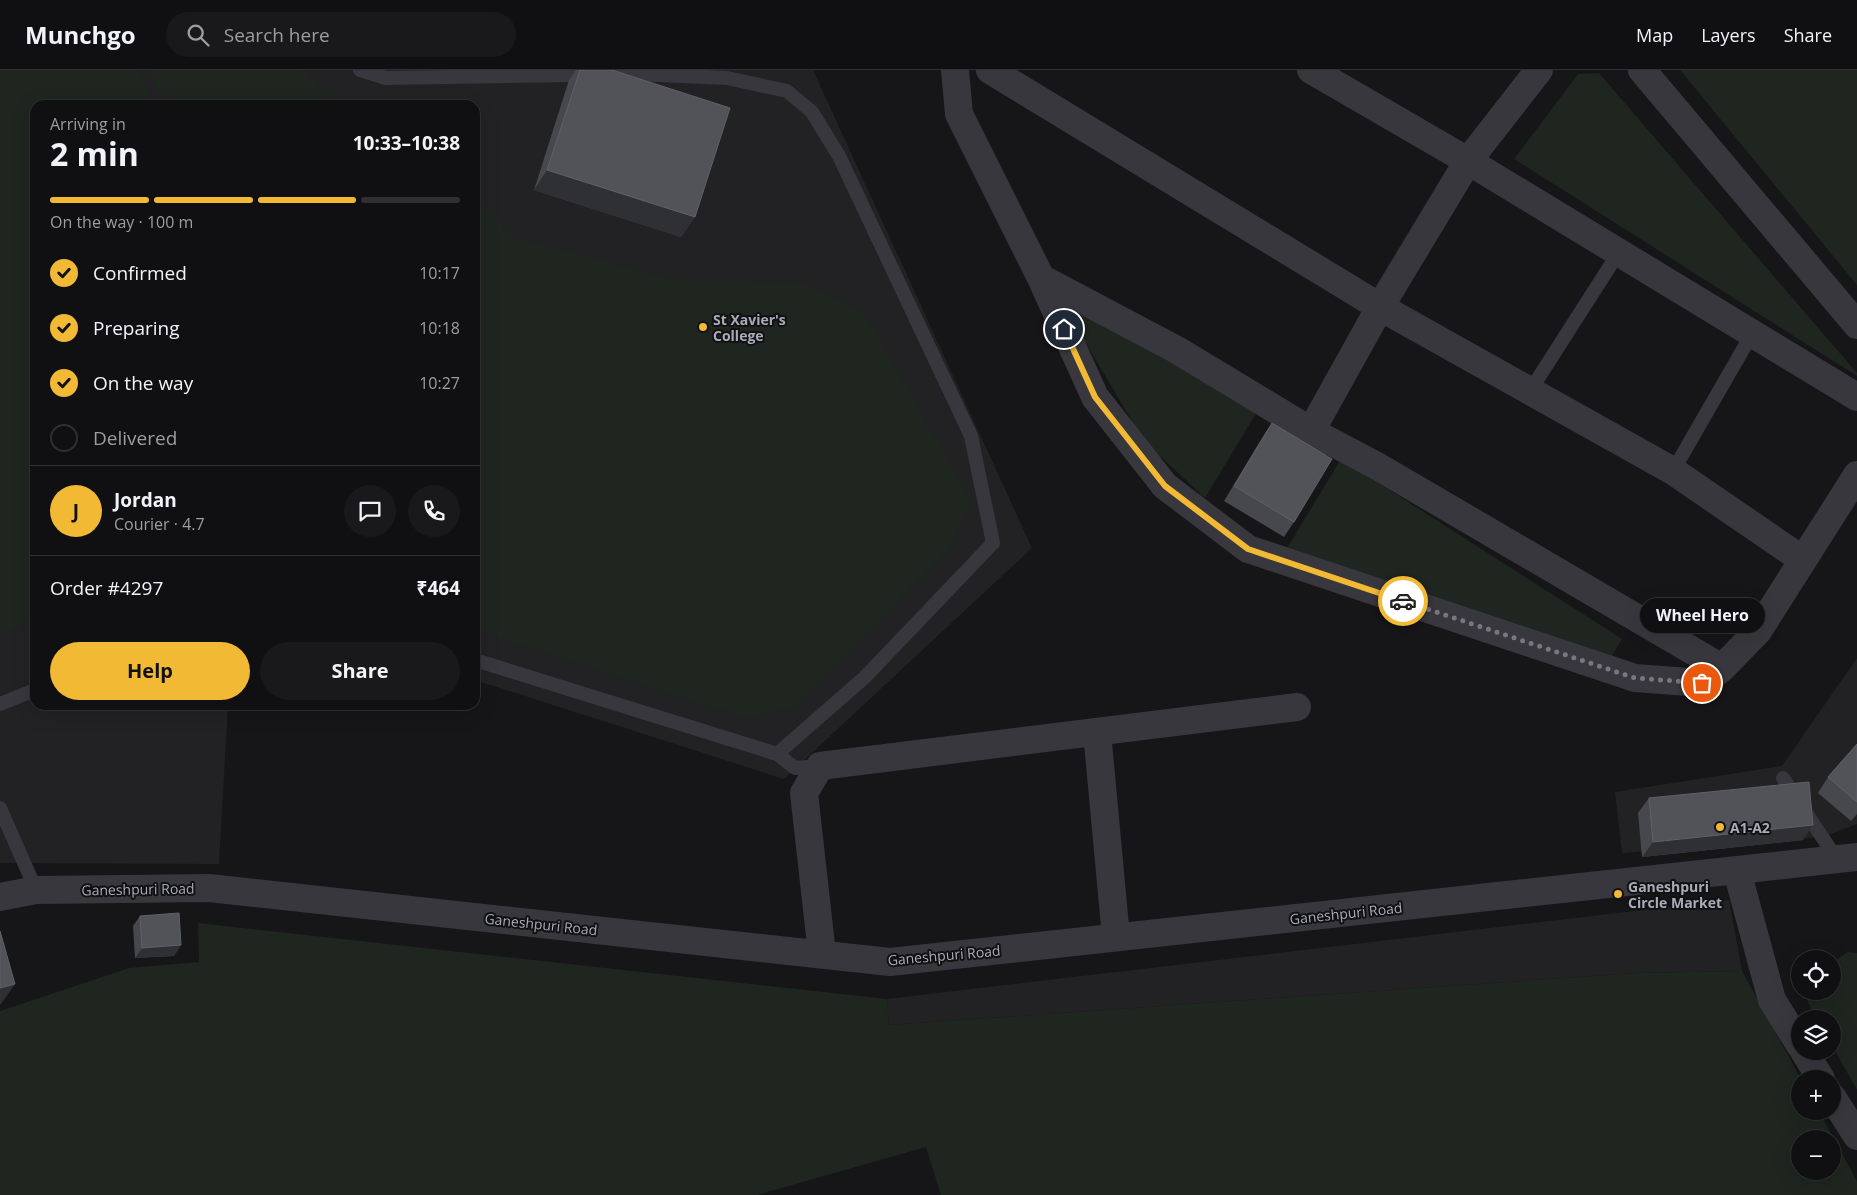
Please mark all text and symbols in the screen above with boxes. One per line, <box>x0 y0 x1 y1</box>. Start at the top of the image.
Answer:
search box <box>166 12 516 57</box>
text: Munchgo <box>25 18 136 51</box>
icon: search <box>184 21 212 49</box>
text: Search here <box>224 22 330 48</box>
text: Map <box>1636 23 1673 47</box>
text: Layers <box>1701 23 1756 47</box>
text: Share <box>1784 23 1832 47</box>
text: Arriving in <box>50 113 126 135</box>
text: 10:33–10:38 <box>353 130 460 156</box>
text: 2 min <box>50 132 139 175</box>
text: On the way · 100 m <box>50 211 193 233</box>
icon: check <box>50 259 78 287</box>
text: Confirmed <box>93 260 187 286</box>
text: 10:17 <box>419 262 460 284</box>
pin <box>1043 308 1085 350</box>
place label: St Xavier's College <box>713 310 786 345</box>
icon: check <box>50 314 78 342</box>
text: Preparing <box>93 315 180 341</box>
icon: home <box>1050 315 1078 343</box>
text: 10:18 <box>419 317 460 339</box>
marker: St Xavier's College <box>697 321 709 333</box>
icon: check <box>50 369 78 397</box>
text: On the way <box>93 370 193 396</box>
text: 10:27 <box>419 372 460 394</box>
text: Delivered <box>93 425 177 451</box>
button: chat <box>344 485 396 537</box>
button: phone <box>408 485 460 537</box>
text: Jordan <box>114 487 177 513</box>
text: J <box>73 498 79 524</box>
text: Courier · 4.7 <box>114 513 205 535</box>
text: Order #4297 <box>50 575 163 601</box>
text: ₹464 <box>417 575 460 601</box>
courier <box>1378 576 1428 626</box>
icon: car <box>1389 587 1417 615</box>
callout: Wheel Hero <box>1640 598 1764 633</box>
text: Wheel Hero <box>1656 604 1749 626</box>
button: Help <box>50 642 250 700</box>
button: Share <box>260 642 460 700</box>
pin <box>1681 662 1723 704</box>
icon: bag <box>1688 669 1716 697</box>
place label: A1-A2 <box>1730 818 1770 837</box>
marker: A1-A2 <box>1714 821 1726 833</box>
place label: Ganeshpuri Circle Market <box>1628 877 1722 912</box>
street label: Ganeshpuri Road <box>81 879 195 899</box>
marker: Ganeshpuri Circle Market <box>1612 888 1624 900</box>
street label: Ganeshpuri Road <box>1289 898 1403 928</box>
street label: Ganeshpuri Road <box>484 909 598 939</box>
street label: Ganeshpuri Road <box>887 941 1001 969</box>
map controls <box>1791 950 1841 1180</box>
button: locate <box>1791 950 1841 1000</box>
button: layers <box>1791 1010 1841 1060</box>
button: + <box>1791 1070 1841 1120</box>
button: − <box>1791 1130 1841 1180</box>

